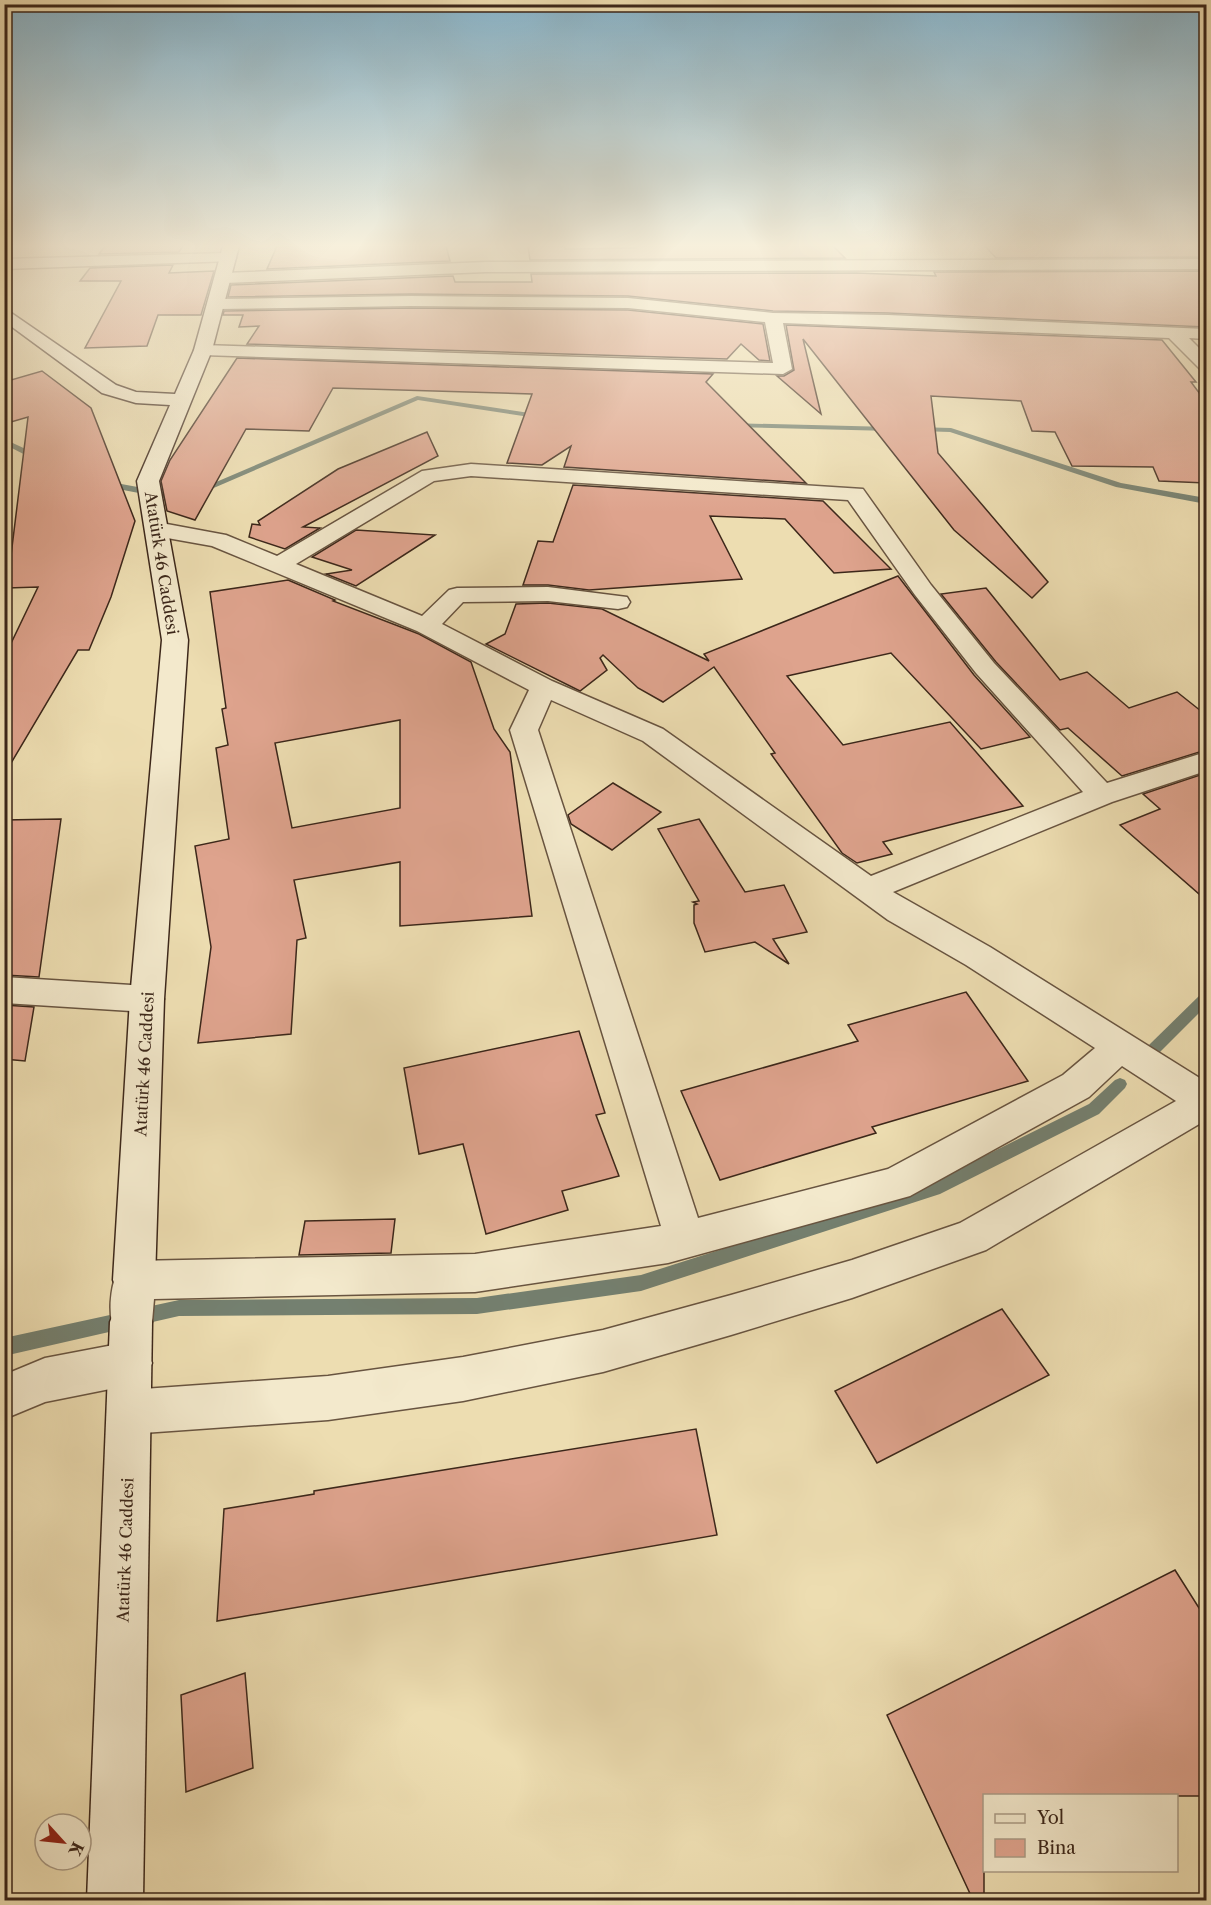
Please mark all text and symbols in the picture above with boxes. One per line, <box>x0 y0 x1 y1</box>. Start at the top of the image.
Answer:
street label: Atatürk 46 Caddesi <box>141 489 183 636</box>
street label: Atatürk 46 Caddesi <box>130 991 158 1138</box>
street label: Atatürk 46 Caddesi <box>112 1477 138 1624</box>
legend <box>983 1794 1178 1872</box>
text: Yol <box>1036 1807 1064 1829</box>
north arrow <box>33 1812 93 1872</box>
text: Bina <box>1037 1837 1076 1859</box>
text: K <box>64 1839 88 1860</box>

